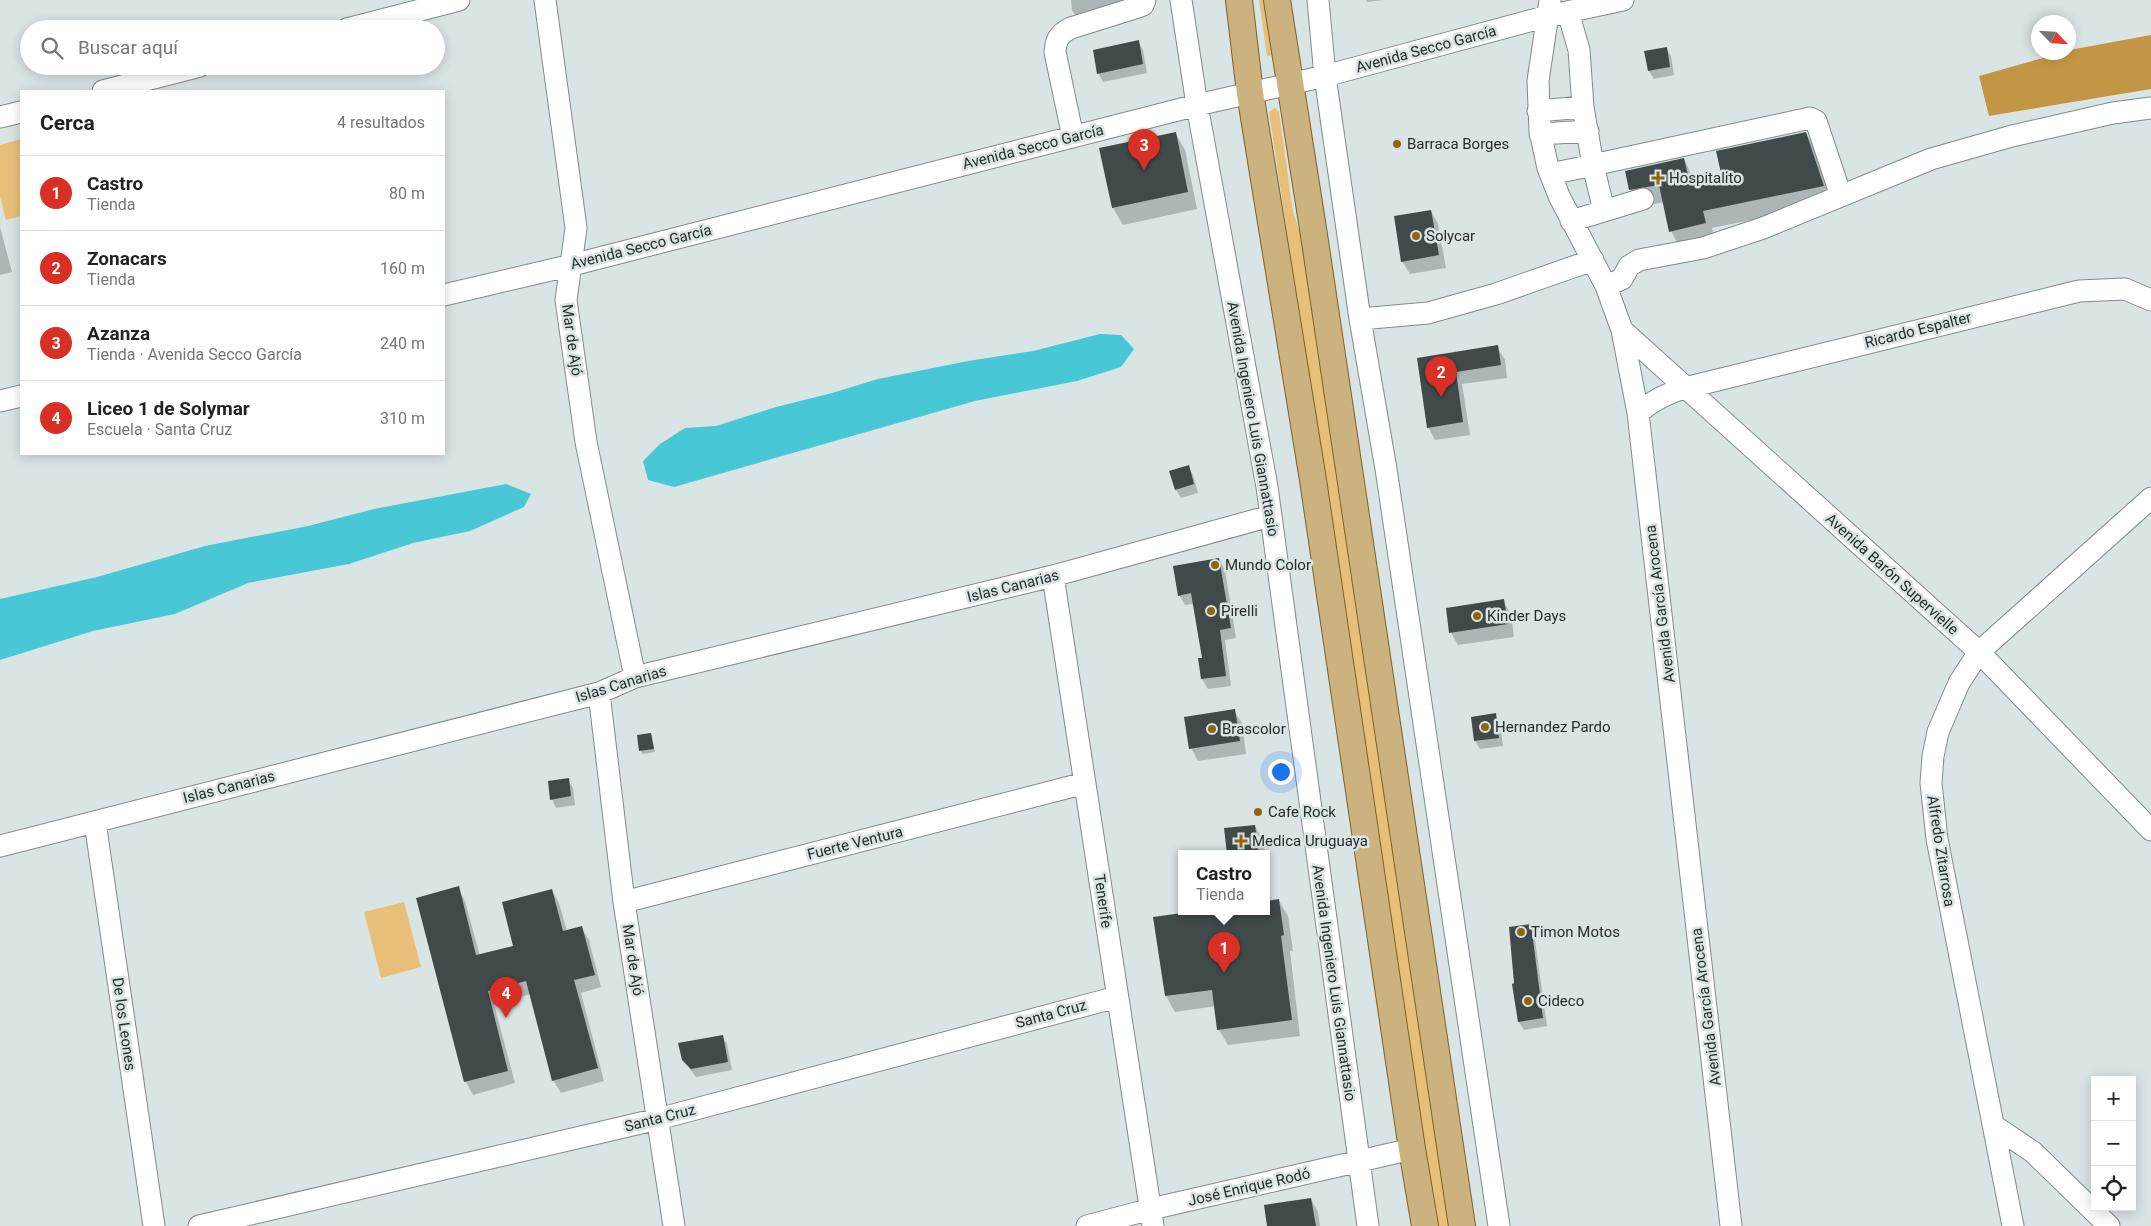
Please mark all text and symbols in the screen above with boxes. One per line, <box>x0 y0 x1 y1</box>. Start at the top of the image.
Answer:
north arrow <box>2031 15 2076 60</box>
search box <box>20 20 445 75</box>
street label: Avenida Secco García <box>1354 22 1498 76</box>
icon: search <box>38 34 66 62</box>
text: Buscar aquí <box>78 36 178 59</box>
text: Cerca <box>40 111 95 135</box>
text: 4 resultados <box>337 113 425 132</box>
street label: Avenida Secco García <box>961 121 1105 173</box>
pin: 3 <box>1128 129 1160 170</box>
place label: Barraca Borges <box>1407 135 1509 153</box>
marker: Barraca Borges <box>1391 138 1403 150</box>
place label: Hospitalito <box>1669 169 1742 187</box>
marker: Hospitalito <box>1651 171 1665 185</box>
text: Castro <box>87 172 143 195</box>
text: 1 <box>51 184 61 203</box>
text: 80 m <box>389 184 425 203</box>
text: Tienda <box>87 195 135 214</box>
street label: Avenida Secco García <box>569 221 713 273</box>
place label: Solycar <box>1426 227 1475 245</box>
marker: Solycar <box>1410 230 1422 242</box>
text: Zonacars <box>87 247 167 270</box>
text: 2 <box>51 259 61 278</box>
text: 160 m <box>380 259 425 278</box>
text: Tienda <box>87 270 135 289</box>
street label: Avenida Ingeniero Luis Giannattasio <box>1223 300 1283 538</box>
street label: Mar de Ajó <box>558 303 586 377</box>
street label: Ricardo Espalter <box>1863 308 1973 352</box>
text: Azanza <box>87 322 150 345</box>
text: 3 <box>51 334 61 353</box>
text: 240 m <box>380 334 425 353</box>
text: Tienda · Avenida Secco García <box>87 345 302 364</box>
pin: 2 <box>1425 356 1457 397</box>
text: Liceo 1 de Solymar <box>87 397 250 420</box>
text: 4 <box>51 409 61 428</box>
text: 310 m <box>380 409 425 428</box>
text: Escuela · Santa Cruz <box>87 420 232 439</box>
street label: Avenida Barón Supervielle <box>1822 510 1962 638</box>
street label: Avenida García Arocena <box>1641 524 1679 684</box>
place label: Mundo Color <box>1225 556 1311 574</box>
marker: Mundo Color <box>1209 559 1221 571</box>
street label: Islas Canarias <box>965 566 1061 606</box>
place label: Pirelli <box>1221 602 1258 620</box>
marker: Pirelli <box>1205 605 1217 617</box>
place label: Kinder Days <box>1487 607 1566 625</box>
marker: Kinder Days <box>1471 610 1483 622</box>
street label: Islas Canarias <box>573 662 669 706</box>
place label: Hernandez Pardo <box>1495 718 1611 736</box>
place label: Brascolor <box>1222 720 1286 738</box>
marker: Hernandez Pardo <box>1479 721 1491 733</box>
marker: Brascolor <box>1206 723 1218 735</box>
your location <box>1268 759 1294 785</box>
street label: Islas Canarias <box>181 767 277 807</box>
street label: Alfredo Zitarrosa <box>1923 794 1959 908</box>
place label: Cafe Rock <box>1268 803 1336 821</box>
marker: Cafe Rock <box>1252 806 1264 818</box>
street label: Fuerte Ventura <box>805 822 905 864</box>
place label: Medica Uruguaya <box>1252 832 1368 850</box>
marker: Medica Uruguaya <box>1234 834 1248 848</box>
popup <box>1178 850 1270 915</box>
text: Castro <box>1196 862 1252 885</box>
street label: Avenida Ingeniero Luis Giannattasio <box>1308 864 1360 1102</box>
street label: Tenerife <box>1090 873 1116 929</box>
text: Tienda <box>1196 885 1244 904</box>
street label: Mar de Ajó <box>618 923 648 997</box>
place label: Timon Motos <box>1531 923 1620 941</box>
marker: Timon Motos <box>1515 926 1527 938</box>
street label: Avenida García Arocena <box>1687 927 1725 1087</box>
pin: 1 <box>1208 932 1240 973</box>
street label: De los Leones <box>109 976 139 1072</box>
pin: 4 <box>490 977 522 1018</box>
place label: Cideco <box>1538 992 1584 1010</box>
marker: Cideco <box>1522 995 1534 1007</box>
street label: Santa Cruz <box>1014 996 1088 1032</box>
map controls <box>2091 1076 2136 1211</box>
button: + <box>2091 1076 2136 1121</box>
street label: Santa Cruz <box>623 1100 697 1136</box>
button: − <box>2091 1121 2136 1166</box>
street label: José Enrique Rodó <box>1186 1164 1312 1210</box>
button: locate <box>2091 1166 2136 1211</box>

